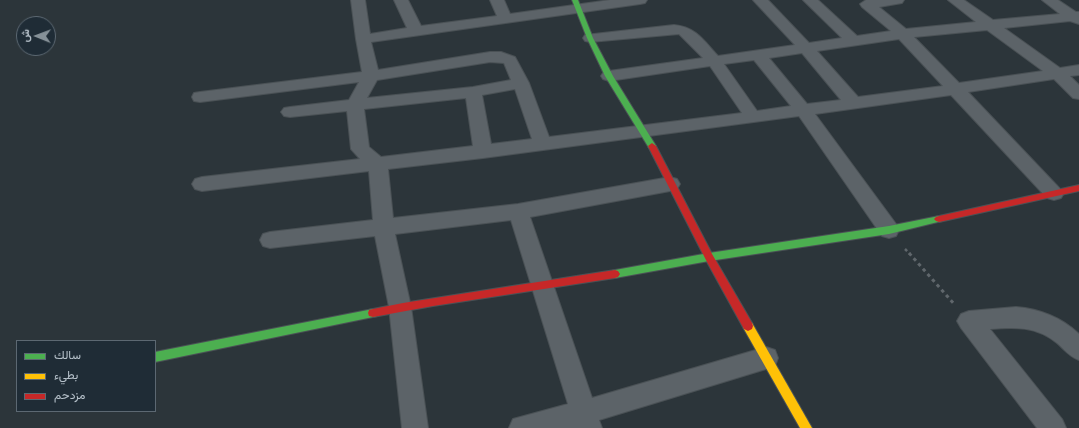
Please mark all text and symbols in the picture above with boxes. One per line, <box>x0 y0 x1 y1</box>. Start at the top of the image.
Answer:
north arrow <box>16 16 56 56</box>
text: ش <box>18 29 32 43</box>
legend <box>16 340 156 412</box>
text: سالك <box>54 347 81 362</box>
text: بطيء <box>54 367 78 382</box>
text: مزدحم <box>54 387 85 402</box>

